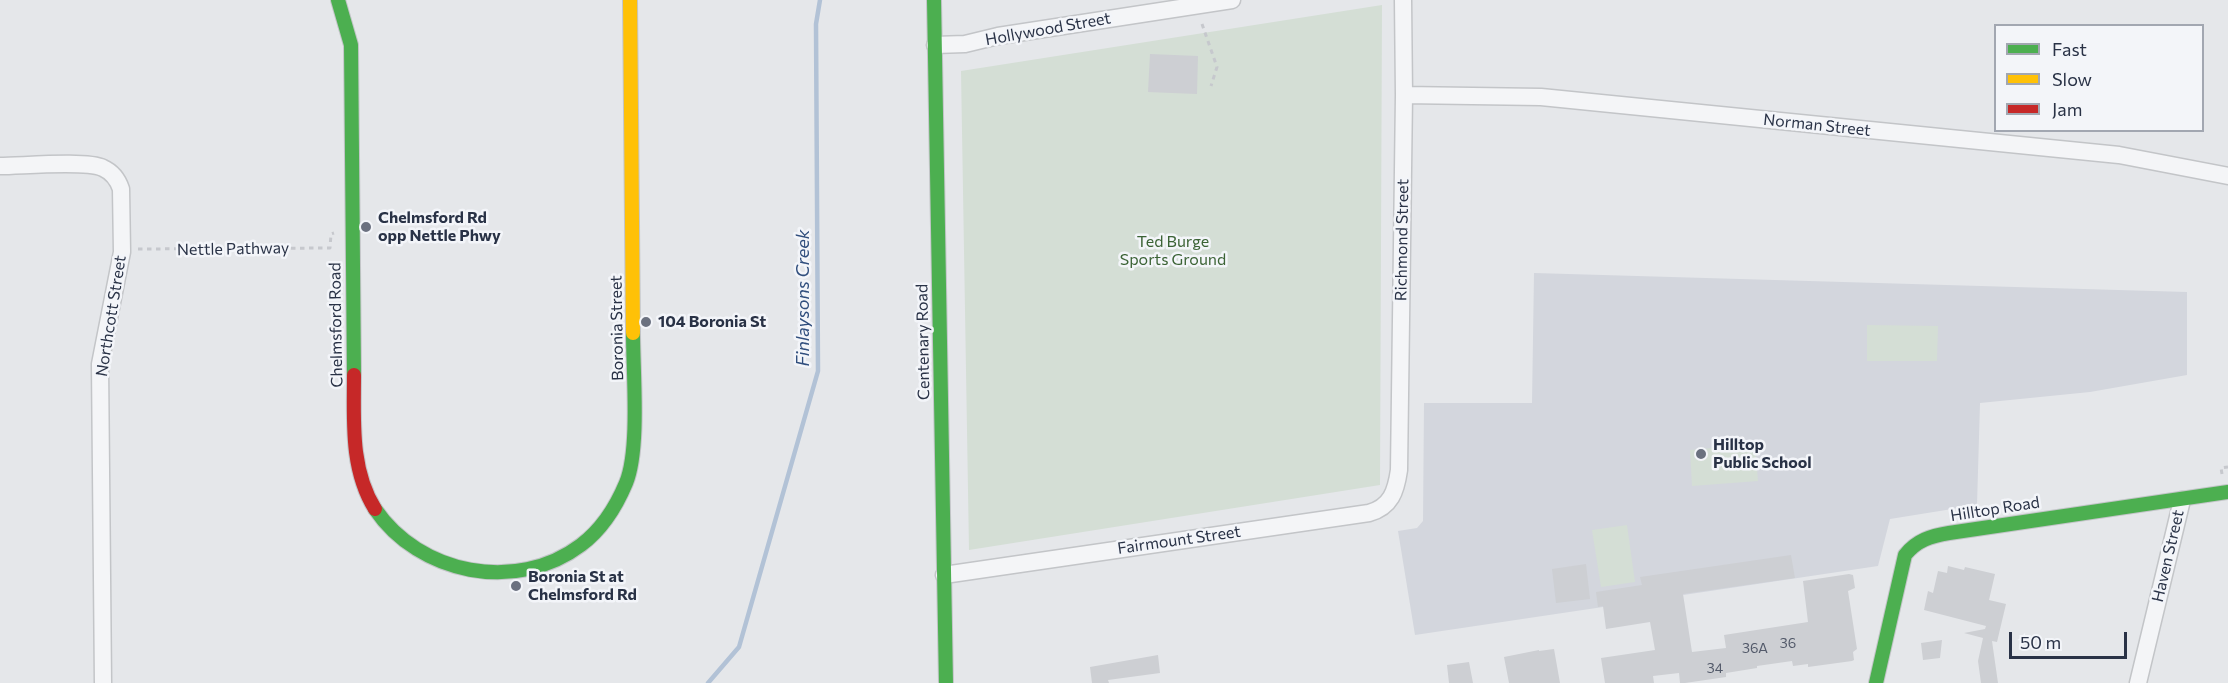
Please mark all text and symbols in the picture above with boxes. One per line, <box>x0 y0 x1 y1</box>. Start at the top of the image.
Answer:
street label: Hollywood Street <box>984 9 1112 49</box>
legend <box>1994 24 2204 132</box>
text: Fast <box>2052 38 2087 60</box>
text: Slow <box>2052 68 2092 90</box>
text: Jam <box>2052 98 2082 120</box>
street label: Norman Street <box>1762 110 1872 140</box>
street label: Richmond Street <box>1391 179 1413 301</box>
place label: Chelmsford Rd opp Nettle Phwy <box>378 208 501 246</box>
marker: Chelmsford Rd opp Nettle Phwy <box>359 220 373 234</box>
water label: Finlaysons Creek <box>792 230 814 366</box>
park label: Ted Burge Sports Ground <box>1120 232 1226 270</box>
street label: Nettle Pathway <box>177 238 289 260</box>
street label: Northcott Street <box>92 254 130 378</box>
street label: Chelmsford Road <box>325 262 347 388</box>
street label: Boronia Street <box>606 275 628 381</box>
street label: Centenary Road <box>912 284 934 400</box>
place label: 104 Boronia St <box>658 312 766 332</box>
marker: 104 Boronia St <box>639 315 653 329</box>
place label: Hilltop Public School <box>1713 435 1812 473</box>
marker: Hilltop Public School <box>1694 447 1708 461</box>
street label: Hilltop Road <box>1949 492 2041 526</box>
street label: Haven Street <box>2148 508 2188 604</box>
street label: Fairmount Street <box>1116 522 1242 558</box>
place label: Boronia St at Chelmsford Rd <box>528 567 637 605</box>
marker: Boronia St at Chelmsford Rd <box>509 579 523 593</box>
scale bar <box>2012 620 2130 658</box>
text: 50 m <box>2020 631 2061 653</box>
house number: 36 <box>1780 635 1796 651</box>
house number: 36A <box>1742 640 1768 656</box>
house number: 34 <box>1707 660 1723 676</box>

